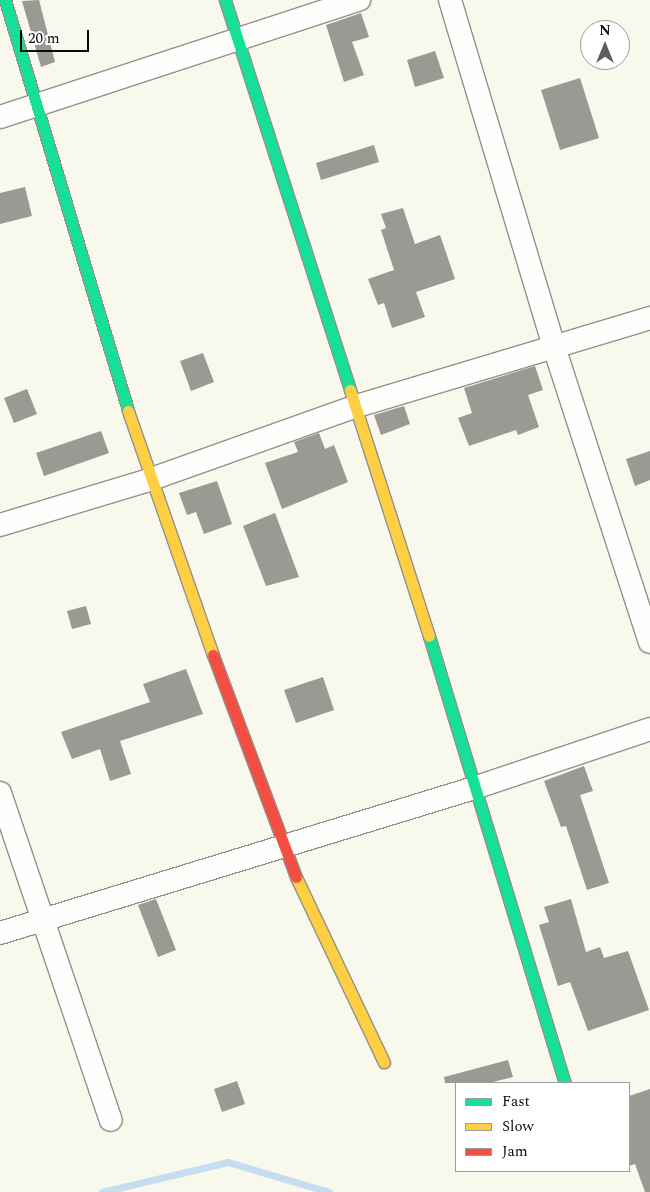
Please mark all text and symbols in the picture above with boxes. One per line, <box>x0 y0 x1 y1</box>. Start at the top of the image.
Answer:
scale bar <box>22 20 91 52</box>
north arrow <box>580 20 630 70</box>
text: N <box>599 20 611 41</box>
text: 20 m <box>28 27 60 50</box>
legend <box>455 1082 630 1172</box>
text: Fast <box>502 1090 530 1113</box>
text: Slow <box>502 1115 534 1138</box>
text: Jam <box>502 1140 528 1163</box>

